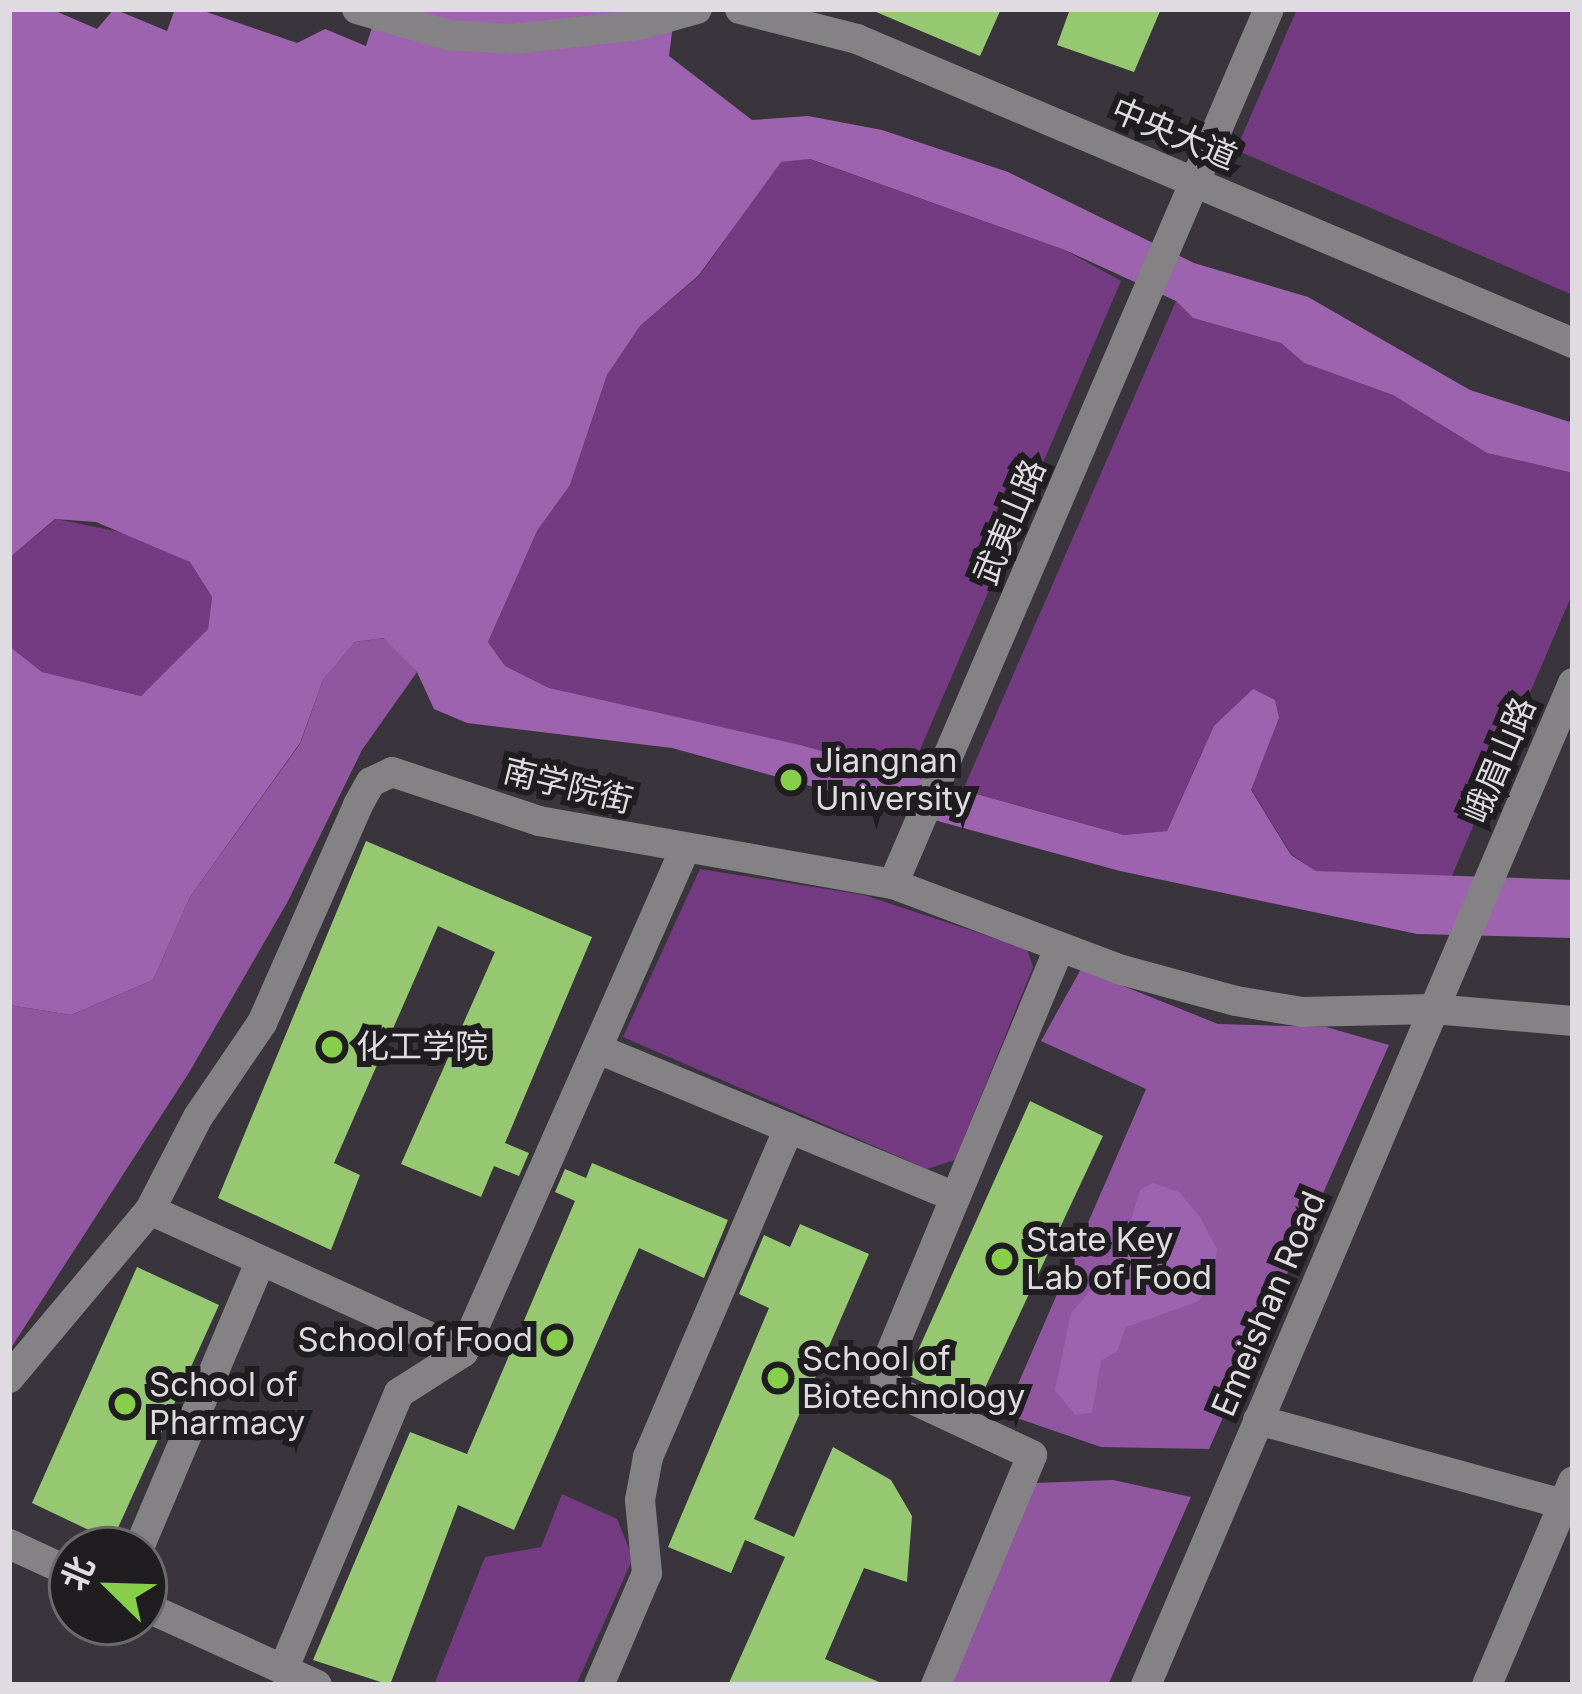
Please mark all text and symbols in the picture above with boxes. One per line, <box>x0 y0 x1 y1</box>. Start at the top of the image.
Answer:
street label: 中央大道 <box>1106 90 1242 178</box>
street label: 武夷山路 <box>966 454 1054 590</box>
street label: 峨眉山路 <box>1456 692 1544 828</box>
place label: Jiangnan University <box>815 741 972 819</box>
street label: 南学院街 <box>499 751 637 821</box>
marker: Jiangnan University <box>778 767 804 793</box>
place label: 化工学院 <box>356 1027 488 1067</box>
marker: 化工学院 <box>319 1034 345 1060</box>
street label: Emeishan Road <box>1204 1186 1334 1422</box>
place label: State Key Lab of Food <box>1026 1220 1212 1298</box>
marker: State Key Lab of Food <box>989 1246 1015 1272</box>
place label: School of Food <box>297 1320 533 1360</box>
marker: School of Food <box>544 1327 570 1353</box>
place label: School of Biotechnology <box>802 1339 1025 1417</box>
place label: School of Pharmacy <box>149 1365 305 1443</box>
marker: School of Biotechnology <box>765 1365 791 1391</box>
marker: School of Pharmacy <box>112 1391 138 1417</box>
north arrow <box>48 1526 168 1646</box>
text: 北 <box>53 1550 102 1596</box>

